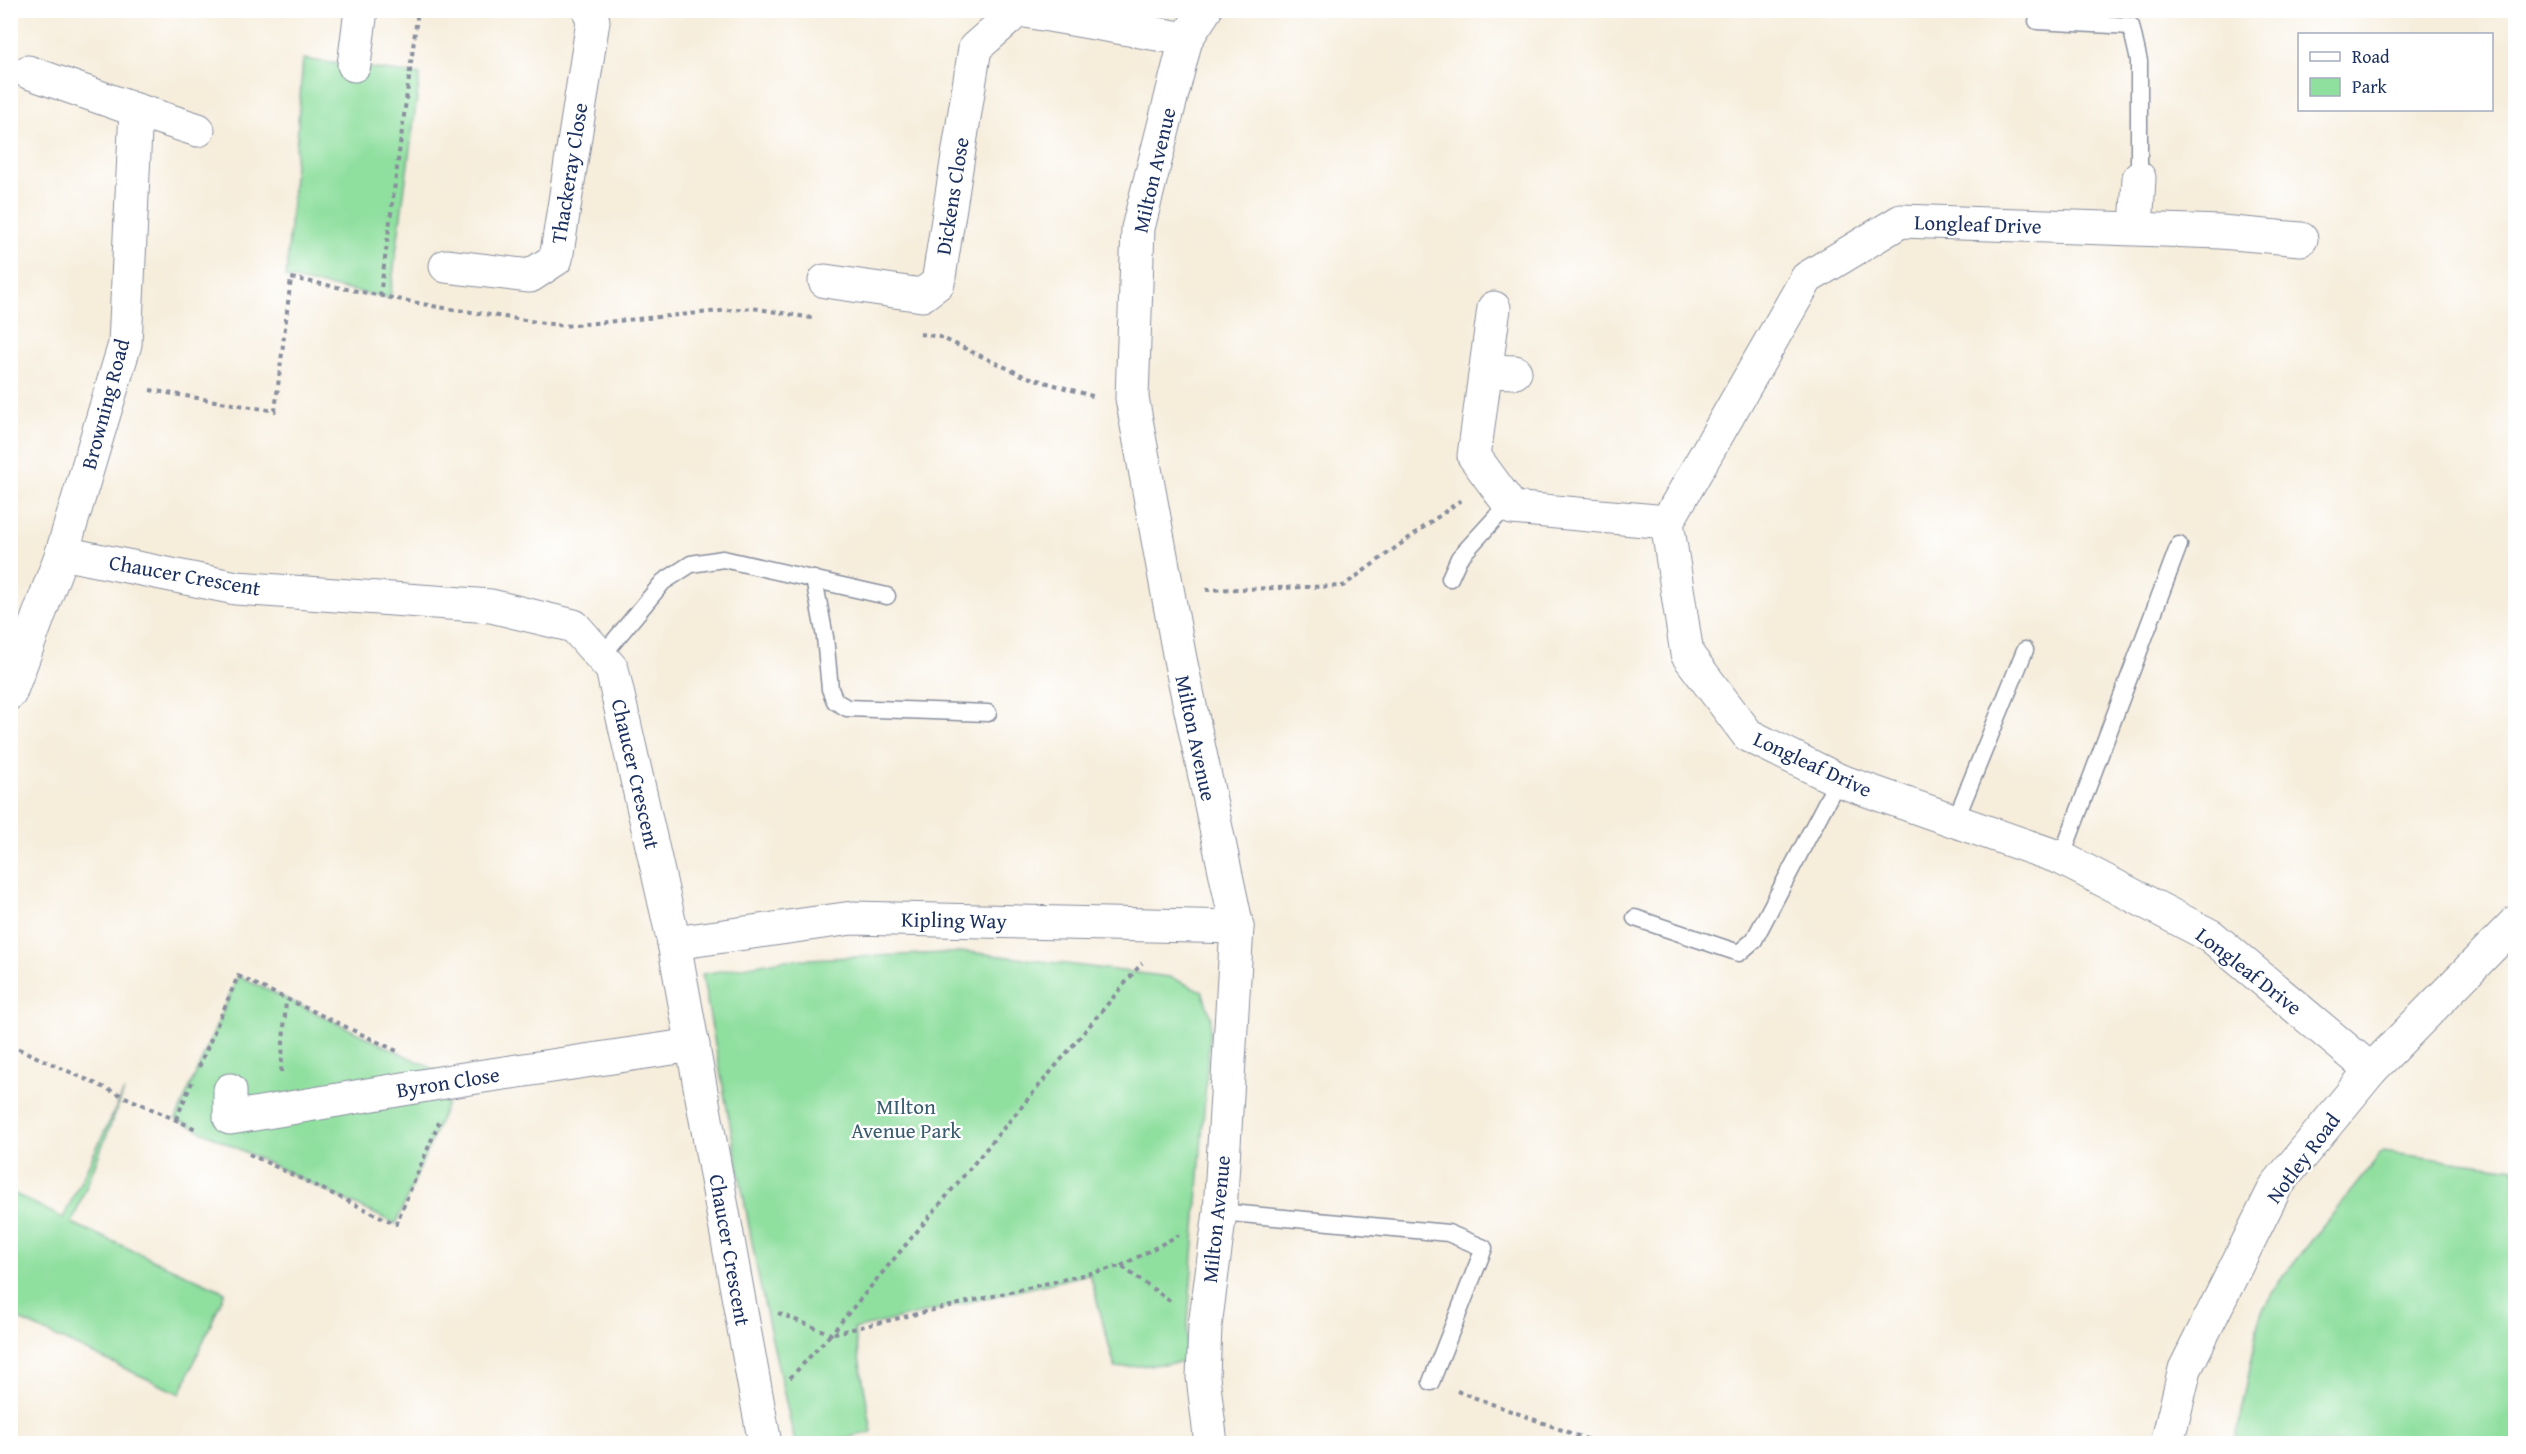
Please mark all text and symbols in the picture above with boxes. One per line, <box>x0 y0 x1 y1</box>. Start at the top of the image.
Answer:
legend <box>2298 33 2493 111</box>
text: Road <box>2352 43 2390 70</box>
text: Park <box>2352 73 2388 100</box>
street label: Thackeray Close <box>543 100 595 246</box>
street label: Milton Avenue <box>1124 104 1184 236</box>
street label: Dickens Close <box>927 135 977 257</box>
street label: Longleaf Drive <box>1914 206 2042 242</box>
street label: Browning Road <box>73 334 138 473</box>
street label: Chaucer Crescent <box>107 546 264 604</box>
street label: Milton Avenue <box>1168 672 1225 804</box>
street label: Chaucer Crescent <box>604 696 668 853</box>
street label: Longleaf Drive <box>1749 723 1877 805</box>
street label: Kipling Way <box>901 904 1008 936</box>
street label: Longleaf Drive <box>2189 920 2309 1023</box>
street label: Byron Close <box>394 1059 502 1105</box>
park label: MIlton Avenue Park <box>851 1091 961 1146</box>
street label: Notley Road <box>2259 1105 2348 1210</box>
street label: Milton Avenue <box>1194 1154 1238 1284</box>
street label: Chaucer Crescent <box>701 1172 759 1329</box>

